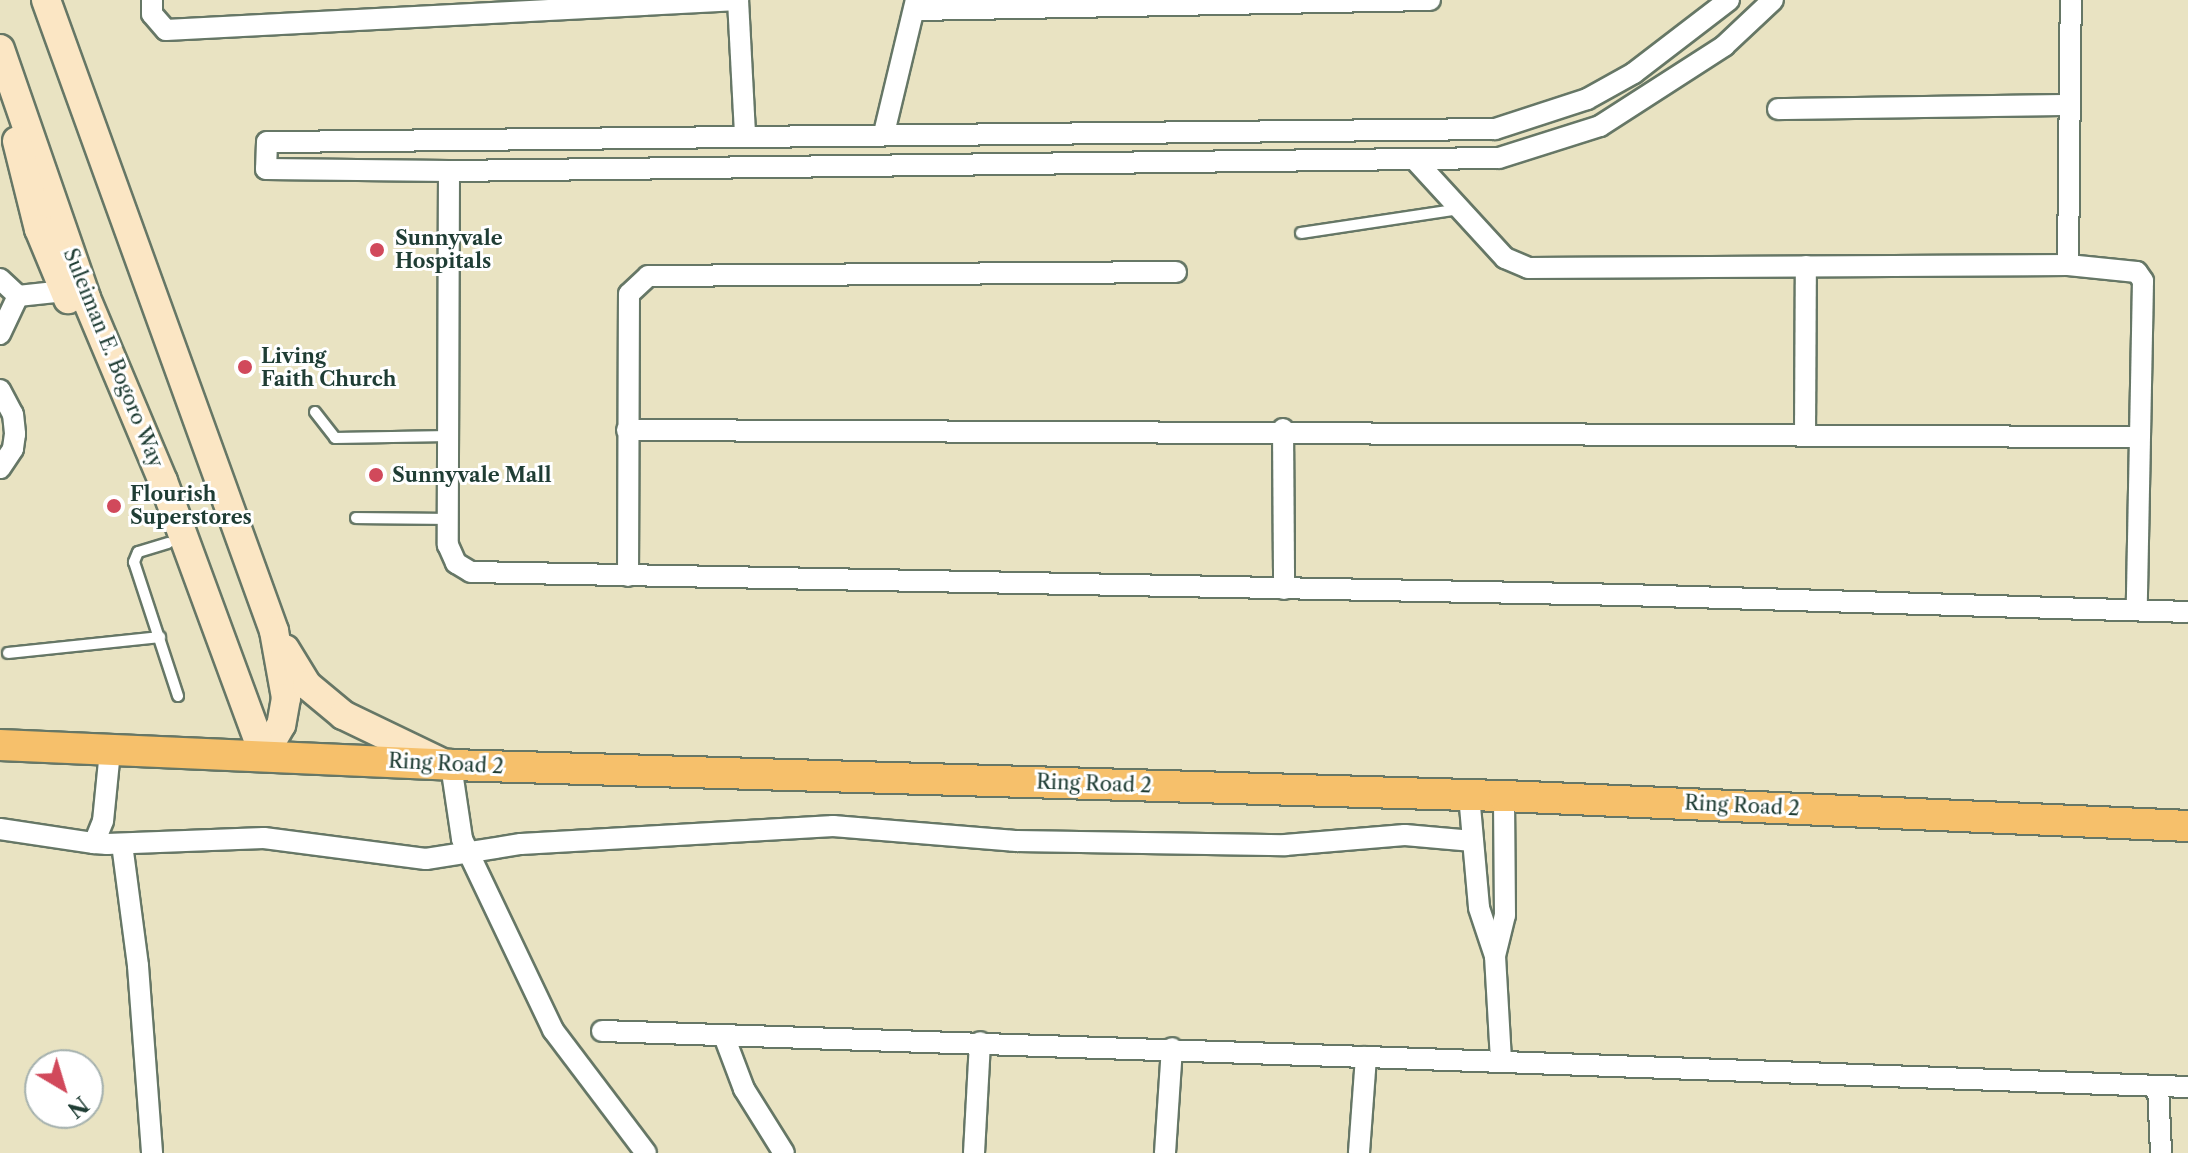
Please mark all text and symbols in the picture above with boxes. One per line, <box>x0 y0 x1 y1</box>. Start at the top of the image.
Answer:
place label: Sunnyvale Hospitals <box>395 226 503 273</box>
marker: Sunnyvale Hospitals <box>366 239 388 261</box>
street label: Suleiman E. Bogoro Way <box>58 245 168 471</box>
place label: Living Faith Church <box>261 344 396 391</box>
marker: Living Faith Church <box>236 358 254 376</box>
place label: Sunnyvale Mall <box>392 463 551 487</box>
marker: Sunnyvale Mall <box>367 466 385 484</box>
place label: Flourish Superstores <box>130 482 252 529</box>
marker: Flourish Superstores <box>105 497 123 515</box>
street label: Ring Road 2 <box>388 749 504 779</box>
street label: Ring Road 2 <box>1036 770 1152 798</box>
street label: Ring Road 2 <box>1684 791 1800 821</box>
north arrow <box>24 1049 104 1129</box>
text: N <box>62 1090 94 1123</box>

